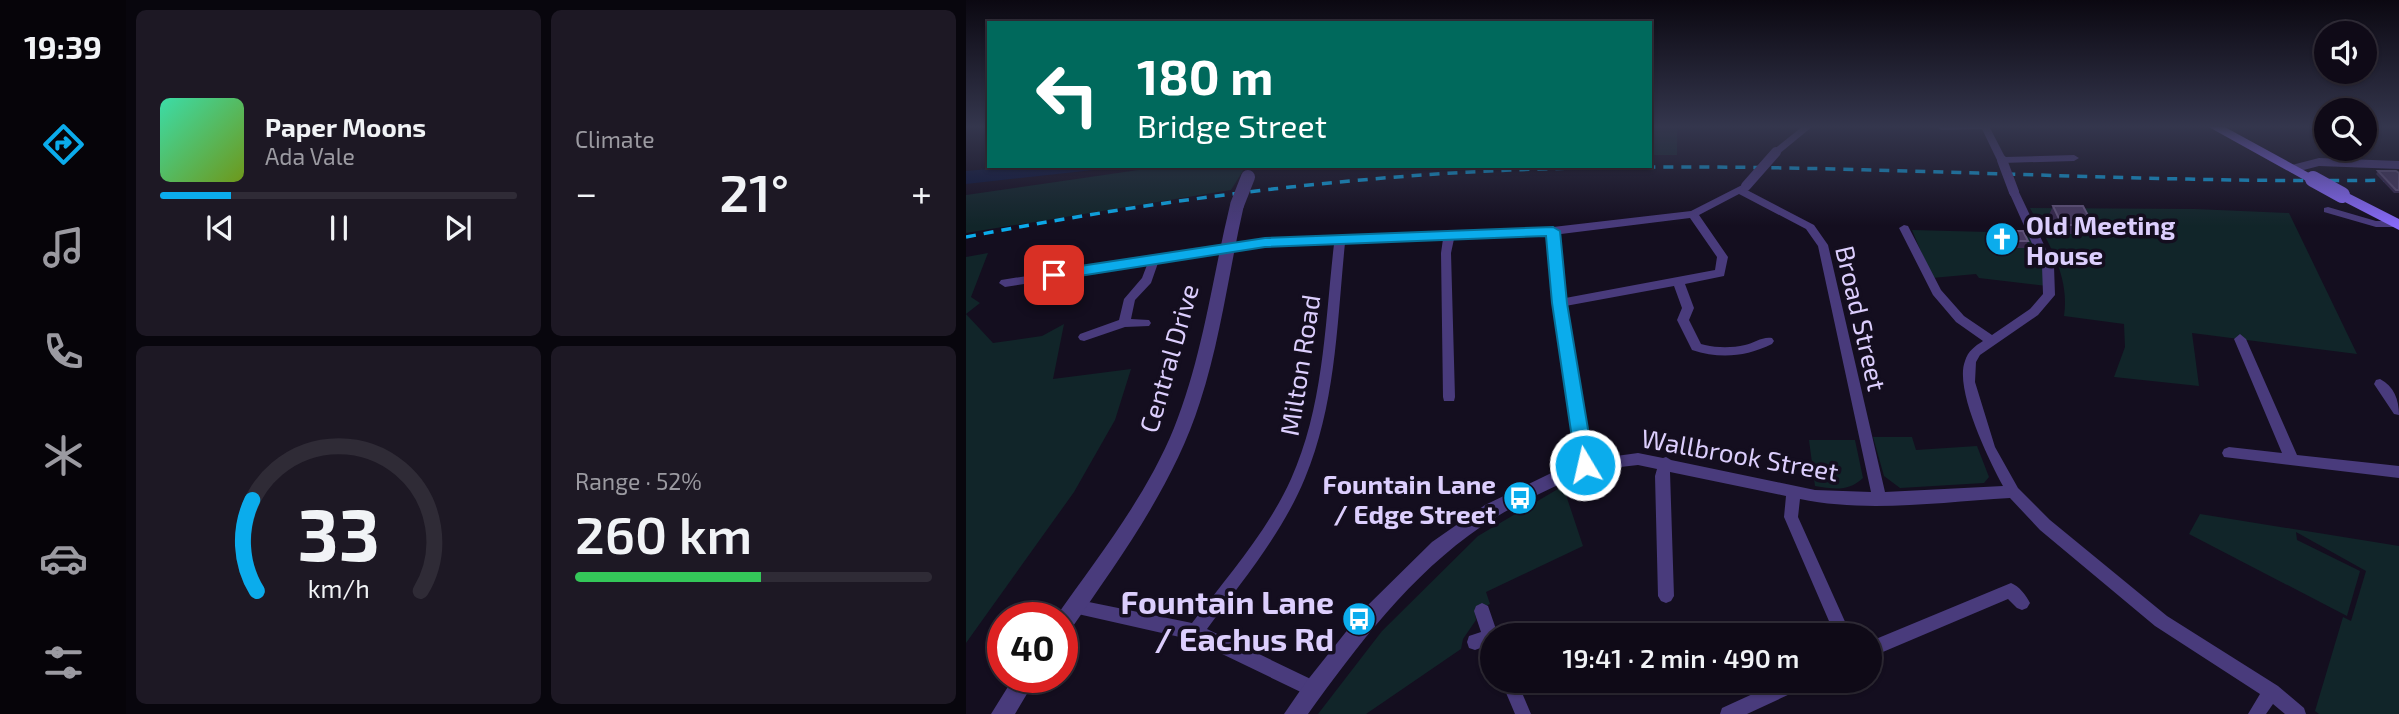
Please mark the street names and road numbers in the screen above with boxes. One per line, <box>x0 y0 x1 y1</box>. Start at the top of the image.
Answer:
street label: Broad Street <box>1830 242 1894 394</box>
street label: Central Drive <box>1132 280 1204 436</box>
street label: Milton Road <box>1273 292 1325 438</box>
street label: Wallbrook Street <box>1639 421 1841 487</box>

